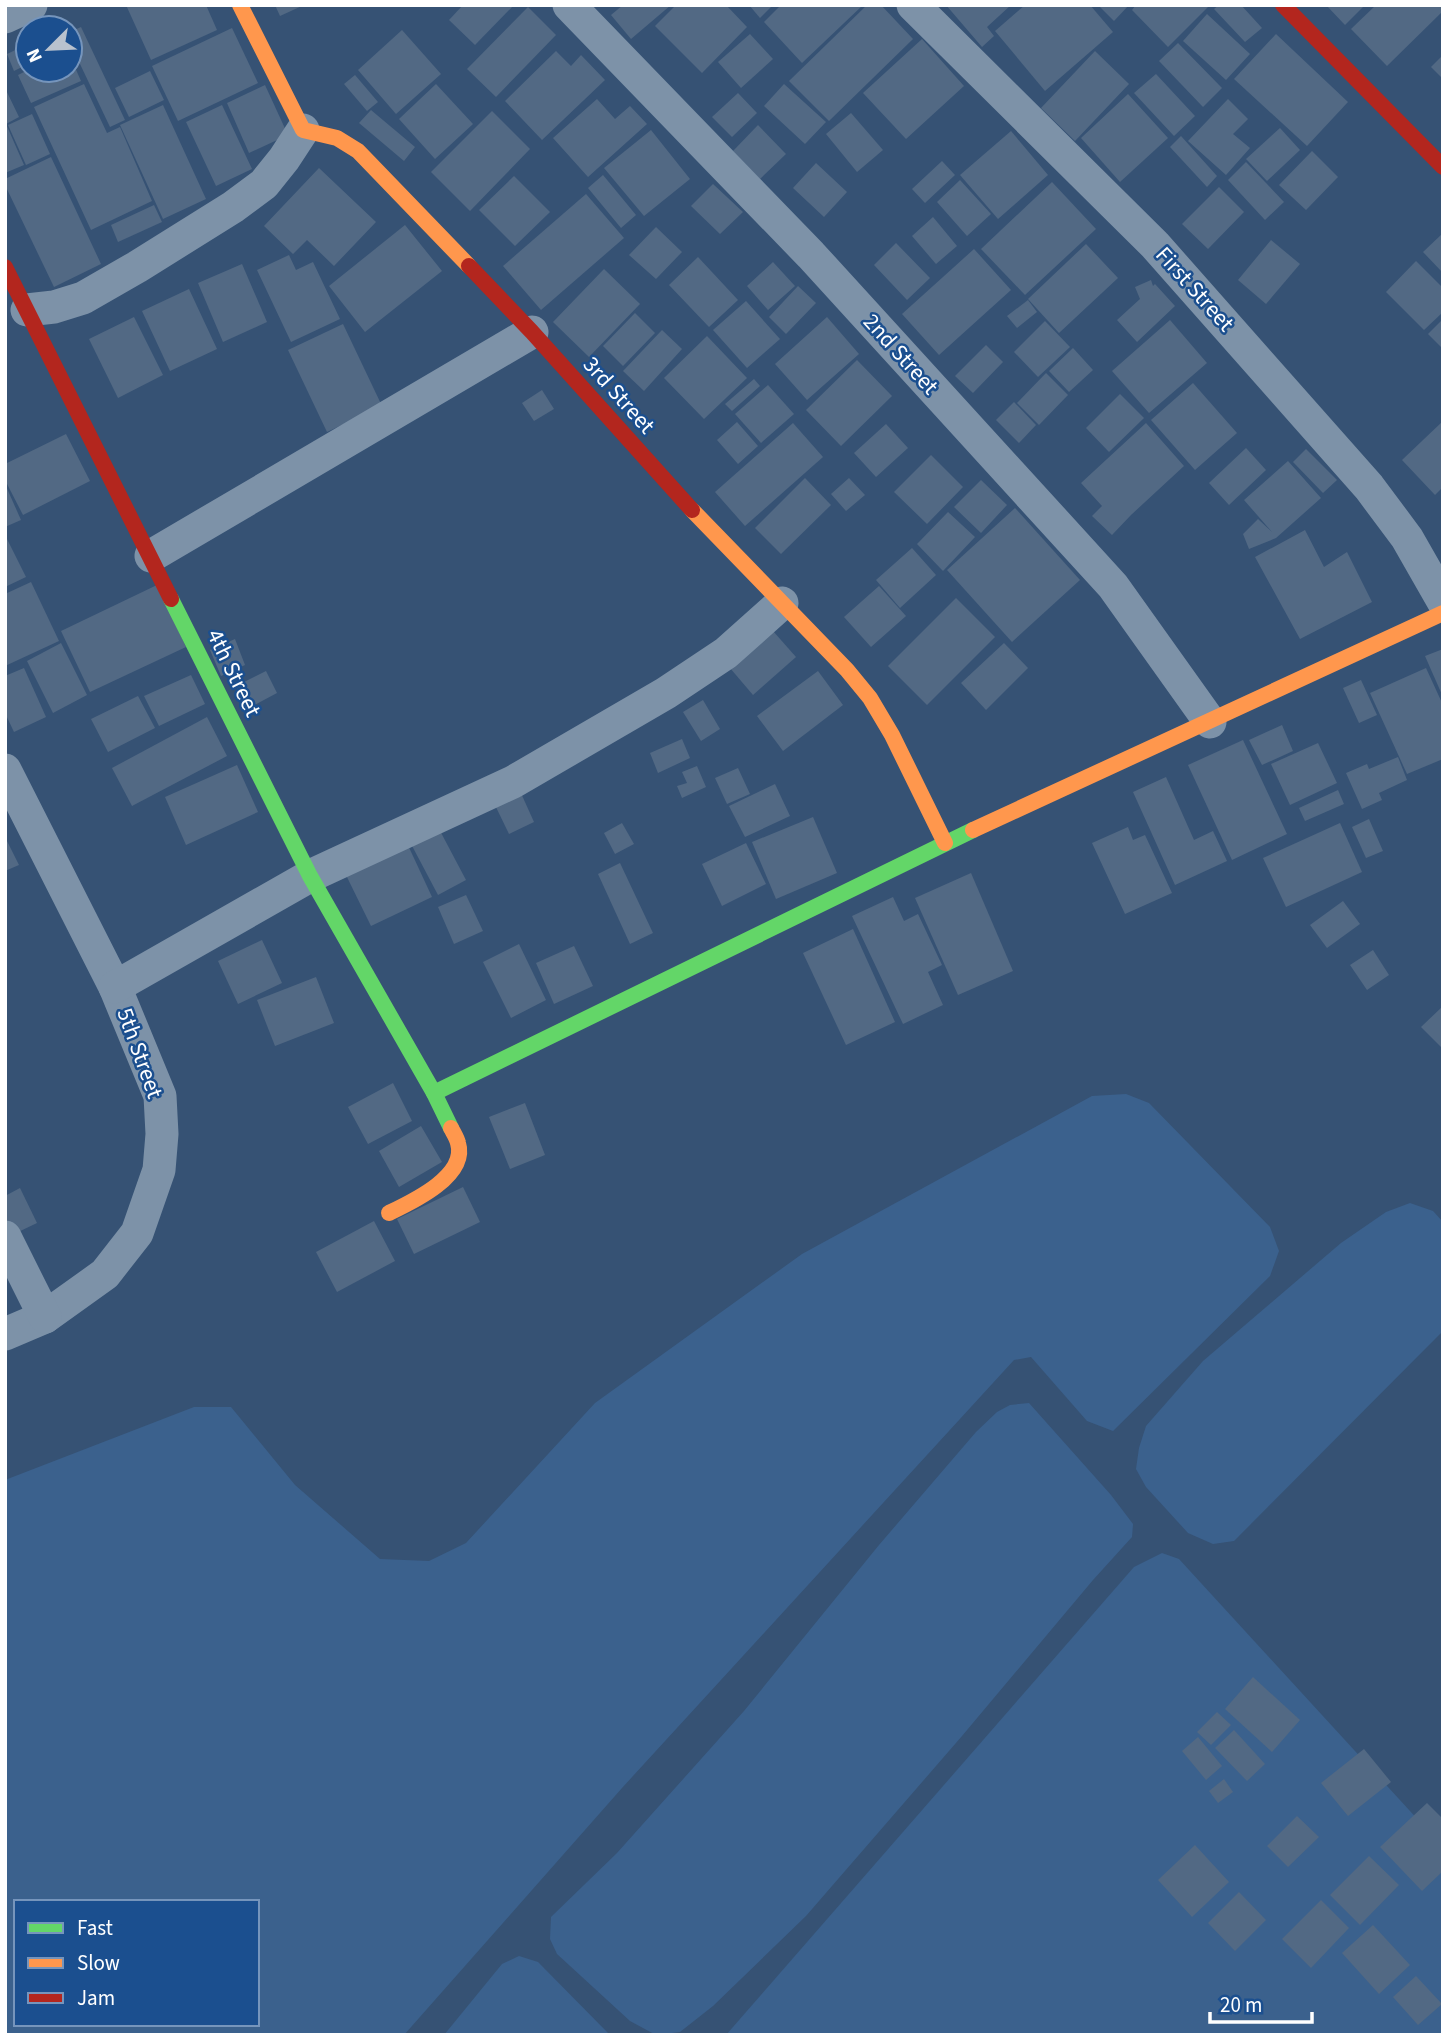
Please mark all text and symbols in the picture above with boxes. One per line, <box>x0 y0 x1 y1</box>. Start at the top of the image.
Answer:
north arrow <box>14 14 84 84</box>
text: N <box>20 44 50 67</box>
street label: First Street <box>1148 239 1242 339</box>
street label: 2nd Street <box>856 306 947 402</box>
street label: 3rd Street <box>575 349 663 441</box>
street label: 4th Street <box>199 624 270 723</box>
street label: 5th Street <box>108 1003 172 1103</box>
legend <box>14 1900 259 2026</box>
text: Fast <box>77 1913 113 1943</box>
text: Slow <box>77 1948 120 1978</box>
scale bar <box>1210 1980 1312 2024</box>
text: Jam <box>77 1983 115 2013</box>
text: 20 m <box>1220 1990 1262 2020</box>

